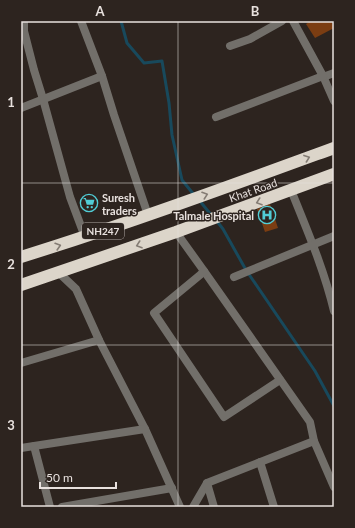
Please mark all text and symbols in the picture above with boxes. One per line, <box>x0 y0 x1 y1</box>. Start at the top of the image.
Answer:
text: A <box>94 3 105 19</box>
text: B <box>251 3 260 19</box>
text: 1 <box>7 94 15 110</box>
one-way arrow <box>304 154 311 162</box>
street label: Khat Road <box>227 176 279 204</box>
place label: Suresh traders <box>102 191 137 217</box>
one-way arrow <box>201 191 208 200</box>
supermarket icon: Suresh traders <box>79 193 99 213</box>
one-way arrow <box>256 197 263 205</box>
hospital icon: Talmale Hospital <box>257 205 277 225</box>
place label: Talmale Hospital <box>173 209 254 222</box>
road number: NH247 <box>82 223 124 239</box>
one-way arrow <box>135 240 142 249</box>
one-way arrow <box>55 242 62 250</box>
text: 2 <box>7 256 15 272</box>
text: 3 <box>7 417 15 433</box>
scale bar <box>40 464 116 490</box>
text: 50 m <box>46 470 73 485</box>

